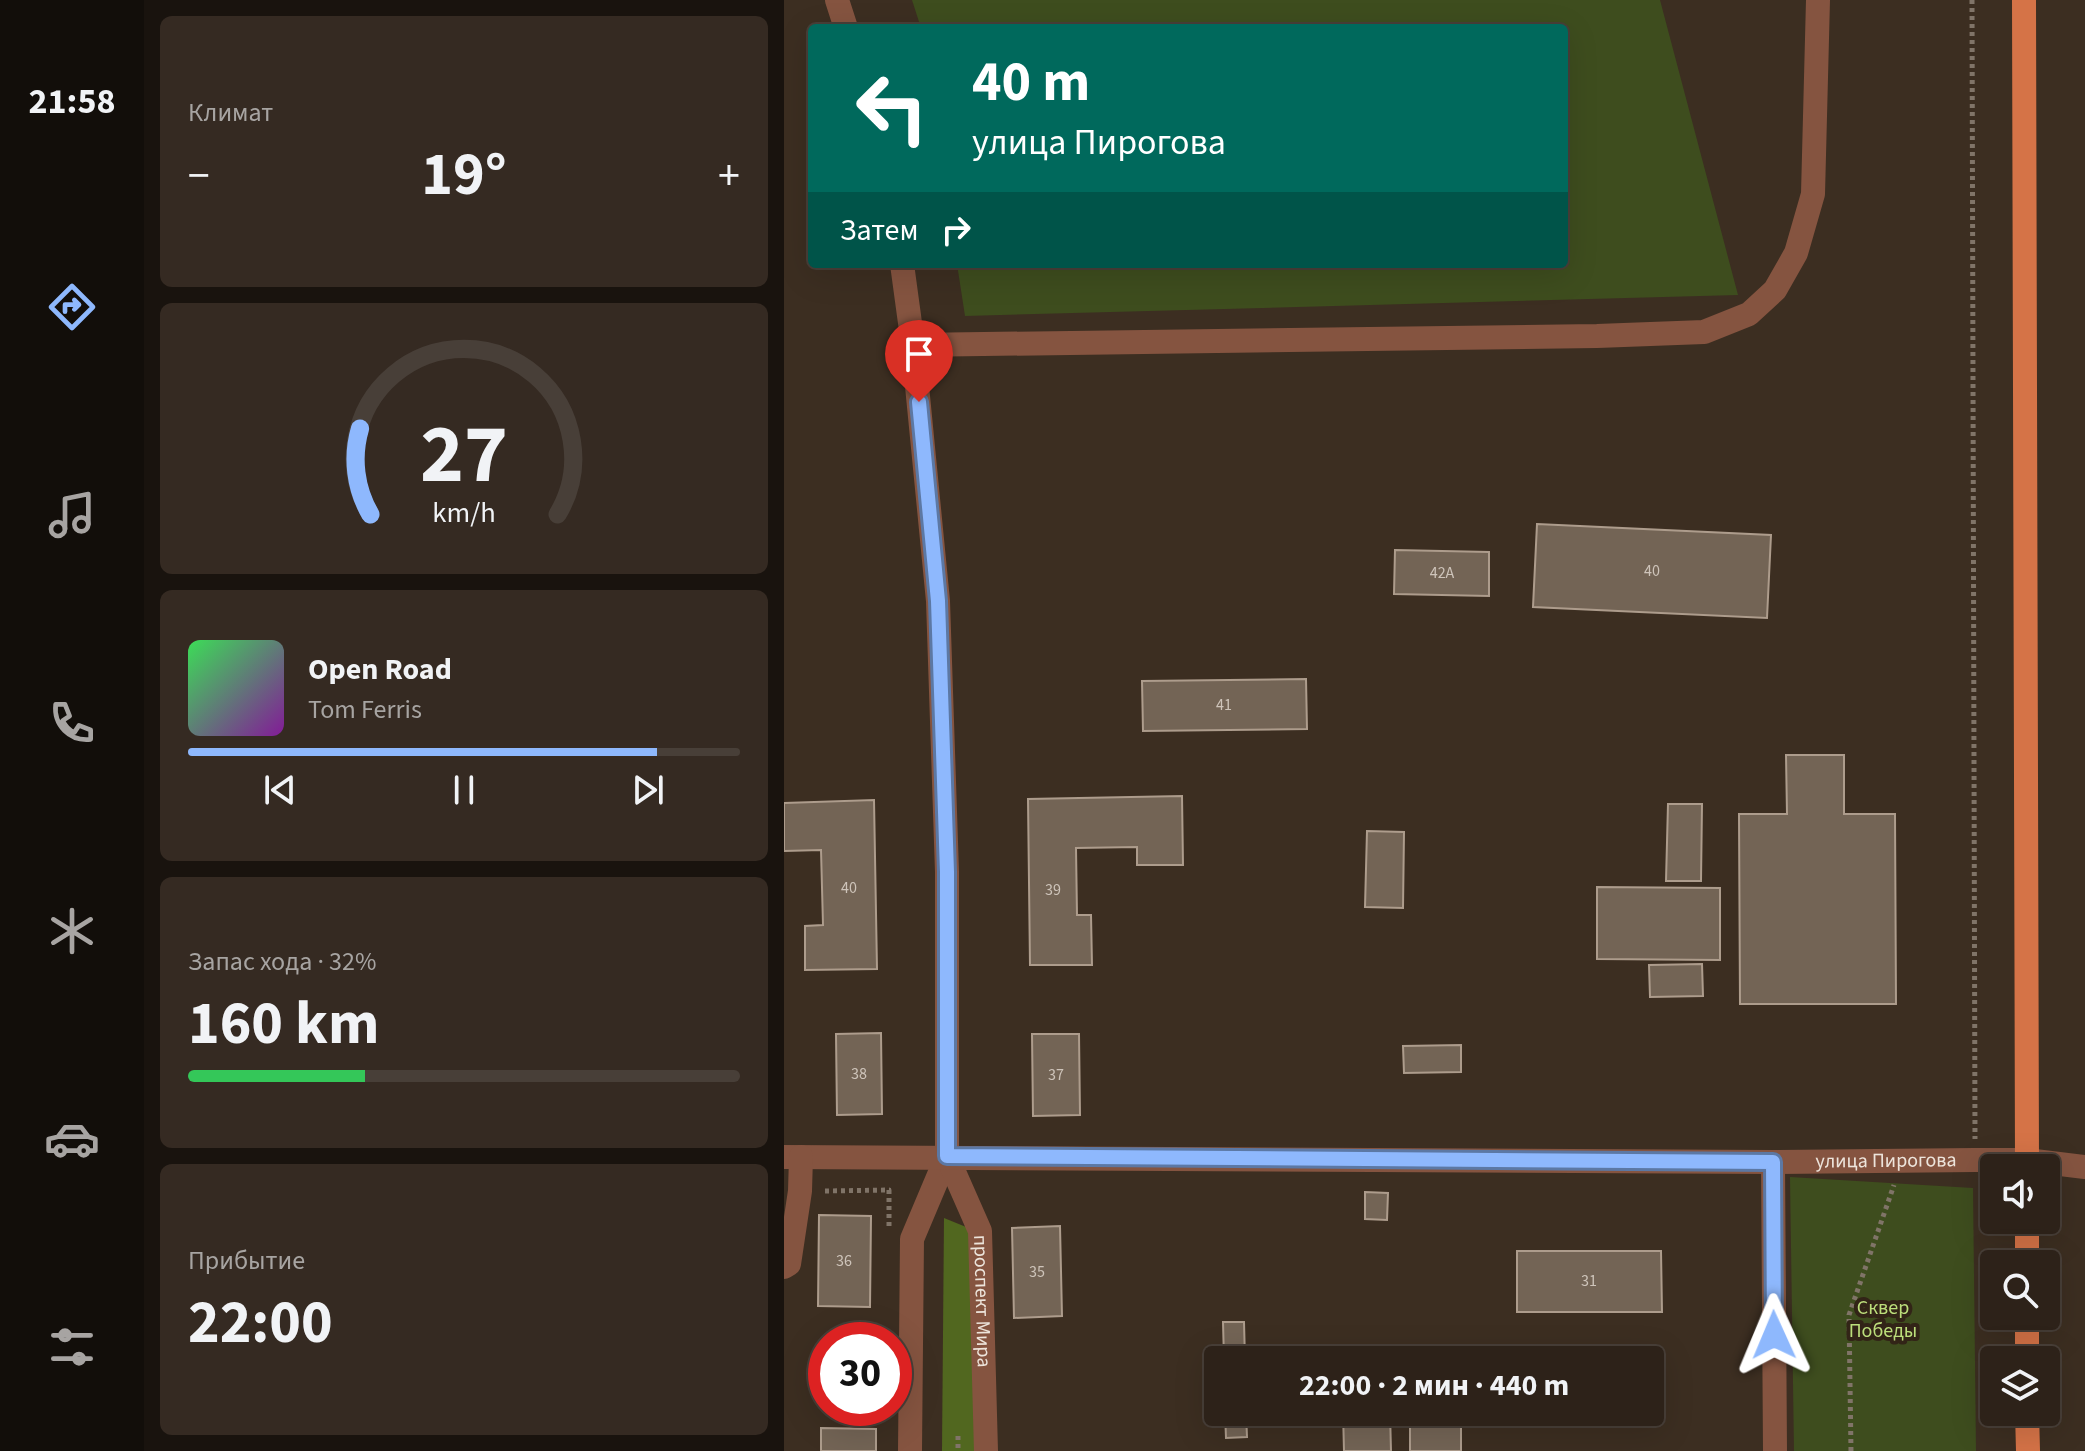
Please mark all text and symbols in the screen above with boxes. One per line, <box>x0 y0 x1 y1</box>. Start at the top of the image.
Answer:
text: 40 m <box>972 43 1090 122</box>
icon: left <box>840 56 944 160</box>
text: 21:58 <box>29 76 115 127</box>
text: Климат <box>188 94 273 131</box>
text: улица Пирогова <box>972 117 1226 168</box>
text: 19° <box>421 133 507 218</box>
text: − <box>188 145 210 208</box>
text: + <box>718 145 740 208</box>
icon: right <box>934 208 978 252</box>
text: Затем <box>840 209 918 252</box>
icon: directions <box>44 279 100 335</box>
pin <box>885 320 953 402</box>
icon: arrive <box>897 332 941 376</box>
text: 27 <box>420 395 508 513</box>
icon: music <box>44 487 100 543</box>
text: km/h <box>432 493 496 533</box>
house number: 40 <box>1644 560 1660 582</box>
house number: 42А <box>1430 562 1455 584</box>
text: Open Road <box>308 648 452 691</box>
text: Tom Ferris <box>308 691 422 728</box>
house number: 41 <box>1216 694 1232 716</box>
icon: phone <box>44 695 100 751</box>
icon: previous <box>258 768 302 812</box>
icon: pause <box>442 768 486 812</box>
icon: next <box>626 768 670 812</box>
house number: 40 <box>841 877 857 899</box>
house number: 39 <box>1045 879 1061 901</box>
icon: climate <box>44 903 100 959</box>
text: Запас хода · 32% <box>188 943 376 980</box>
text: 160 km <box>188 982 379 1067</box>
house number: 38 <box>851 1063 867 1085</box>
house number: 37 <box>1048 1064 1064 1086</box>
icon: car <box>44 1111 100 1167</box>
street label: улица Пирогова <box>1815 1146 1957 1176</box>
map controls <box>1980 1154 2060 1426</box>
button: sound <box>1980 1154 2060 1234</box>
street label: проспект Мира <box>966 1234 998 1368</box>
text: Прибытие <box>188 1242 305 1279</box>
house number: 36 <box>836 1250 852 1272</box>
button: search <box>1980 1250 2060 1330</box>
house number: 35 <box>1029 1261 1045 1283</box>
house number: 31 <box>1581 1270 1597 1292</box>
text: 22:00 <box>188 1281 333 1366</box>
position arrow <box>1732 1293 1816 1377</box>
park label: Сквер Победы <box>1849 1294 1917 1345</box>
icon: filters <box>44 1319 100 1375</box>
speed limit sign: 30 <box>808 1322 912 1426</box>
button: layers <box>1980 1346 2060 1426</box>
text: 22:00 · 2 мин · 440 m <box>1299 1364 1569 1407</box>

